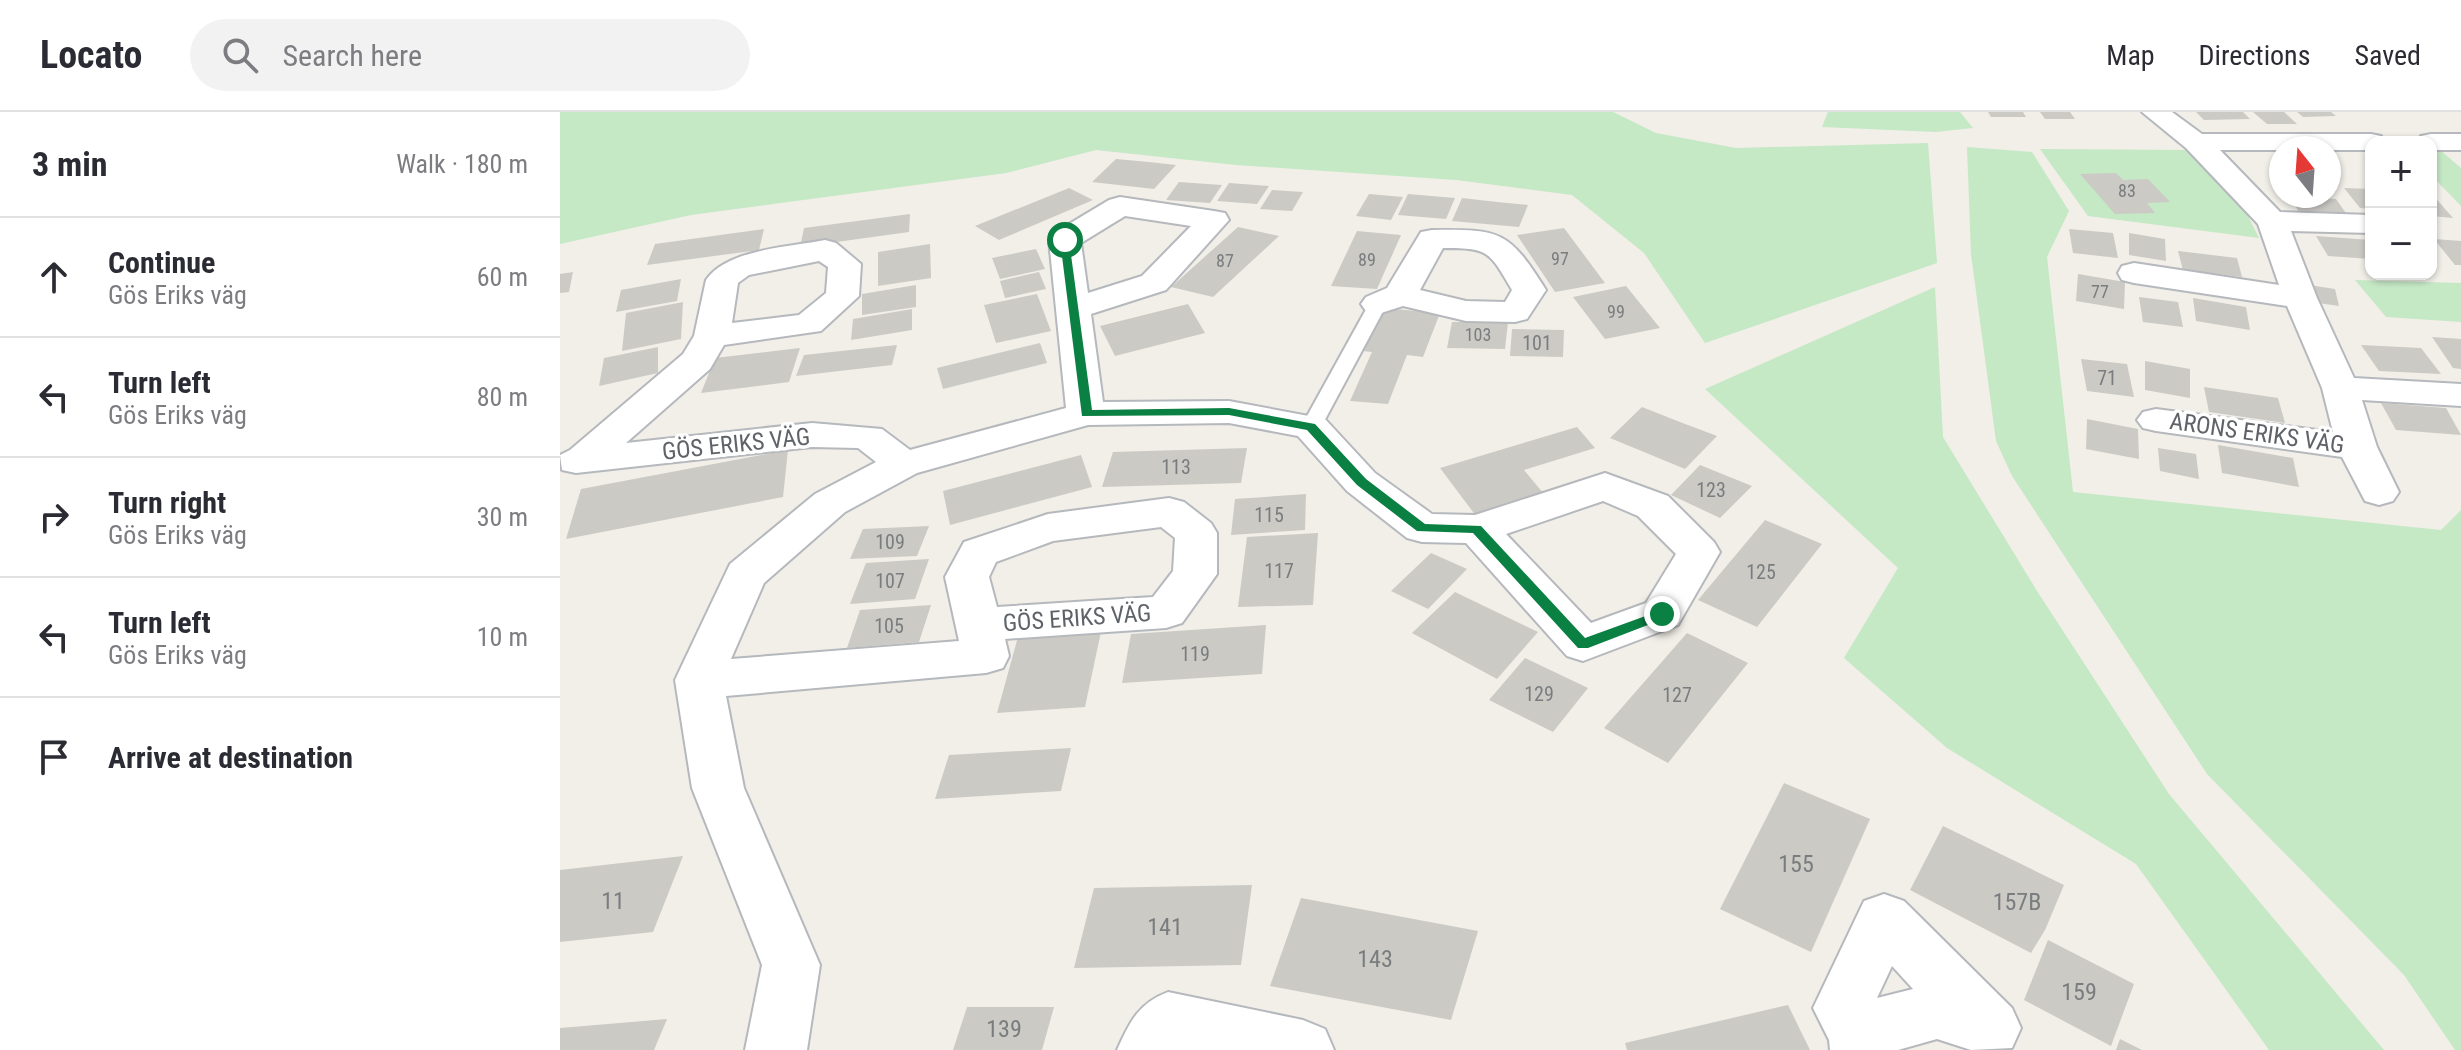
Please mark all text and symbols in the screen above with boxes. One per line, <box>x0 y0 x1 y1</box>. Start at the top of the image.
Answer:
search box <box>190 19 750 91</box>
text: Locato <box>40 33 142 77</box>
icon: search <box>218 33 262 77</box>
text: Search here <box>282 38 422 73</box>
text: Map <box>2106 39 2155 72</box>
text: Directions <box>2199 39 2310 72</box>
text: Saved <box>2354 39 2421 72</box>
north arrow <box>2269 136 2341 208</box>
map controls <box>2365 136 2437 280</box>
button: + <box>2365 136 2437 208</box>
text: 3 min <box>32 144 108 184</box>
text: Walk · 180 m <box>396 149 528 179</box>
house number: 83 <box>2118 180 2136 201</box>
button: − <box>2365 208 2437 280</box>
route start <box>1047 222 1083 258</box>
text: Continue <box>108 245 215 280</box>
house number: 97 <box>1551 248 1569 269</box>
house number: 89 <box>1358 249 1376 270</box>
house number: 87 <box>1216 250 1234 271</box>
icon: ahead <box>32 255 76 299</box>
text: 60 m <box>477 262 528 292</box>
text: Gös Eriks väg <box>108 280 247 310</box>
house number: 77 <box>2091 281 2109 302</box>
house number: 99 <box>1607 301 1625 322</box>
house number: 103 <box>1465 324 1491 345</box>
house number: 101 <box>1522 331 1552 355</box>
text: Turn left <box>108 365 211 400</box>
house number: 71 <box>2097 366 2117 390</box>
icon: left <box>32 375 76 419</box>
text: 80 m <box>477 382 528 412</box>
text: Gös Eriks väg <box>108 400 247 430</box>
street label: ARONS ERIKS VÄG <box>2168 407 2346 459</box>
street label: GÖS ERIKS VÄG <box>661 422 811 466</box>
house number: 113 <box>1161 455 1191 479</box>
house number: 123 <box>1696 478 1726 502</box>
text: Turn right <box>108 485 226 520</box>
icon: right <box>32 495 76 539</box>
text: 30 m <box>477 502 528 532</box>
house number: 115 <box>1254 503 1284 527</box>
text: Gös Eriks väg <box>108 520 247 550</box>
house number: 109 <box>875 530 905 554</box>
house number: 117 <box>1264 559 1294 583</box>
house number: 125 <box>1746 560 1776 584</box>
house number: 107 <box>875 569 905 593</box>
route end <box>1644 596 1680 632</box>
street label: GÖS ERIKS VÄG <box>1002 599 1152 637</box>
text: Turn left <box>108 605 211 640</box>
house number: 105 <box>874 614 904 638</box>
icon: left <box>32 615 76 659</box>
text: 10 m <box>477 622 528 652</box>
text: Gös Eriks väg <box>108 640 247 670</box>
house number: 119 <box>1180 642 1210 666</box>
house number: 129 <box>1524 682 1554 706</box>
house number: 127 <box>1662 683 1692 707</box>
icon: arrive <box>32 735 76 779</box>
text: Arrive at destination <box>108 740 353 775</box>
house number: 155 <box>1778 850 1814 878</box>
house number: 11 <box>601 887 625 915</box>
house number: 157B <box>1993 888 2041 916</box>
house number: 141 <box>1147 913 1183 941</box>
house number: 143 <box>1357 945 1393 973</box>
house number: 159 <box>2061 978 2097 1006</box>
house number: 139 <box>986 1015 1022 1043</box>

